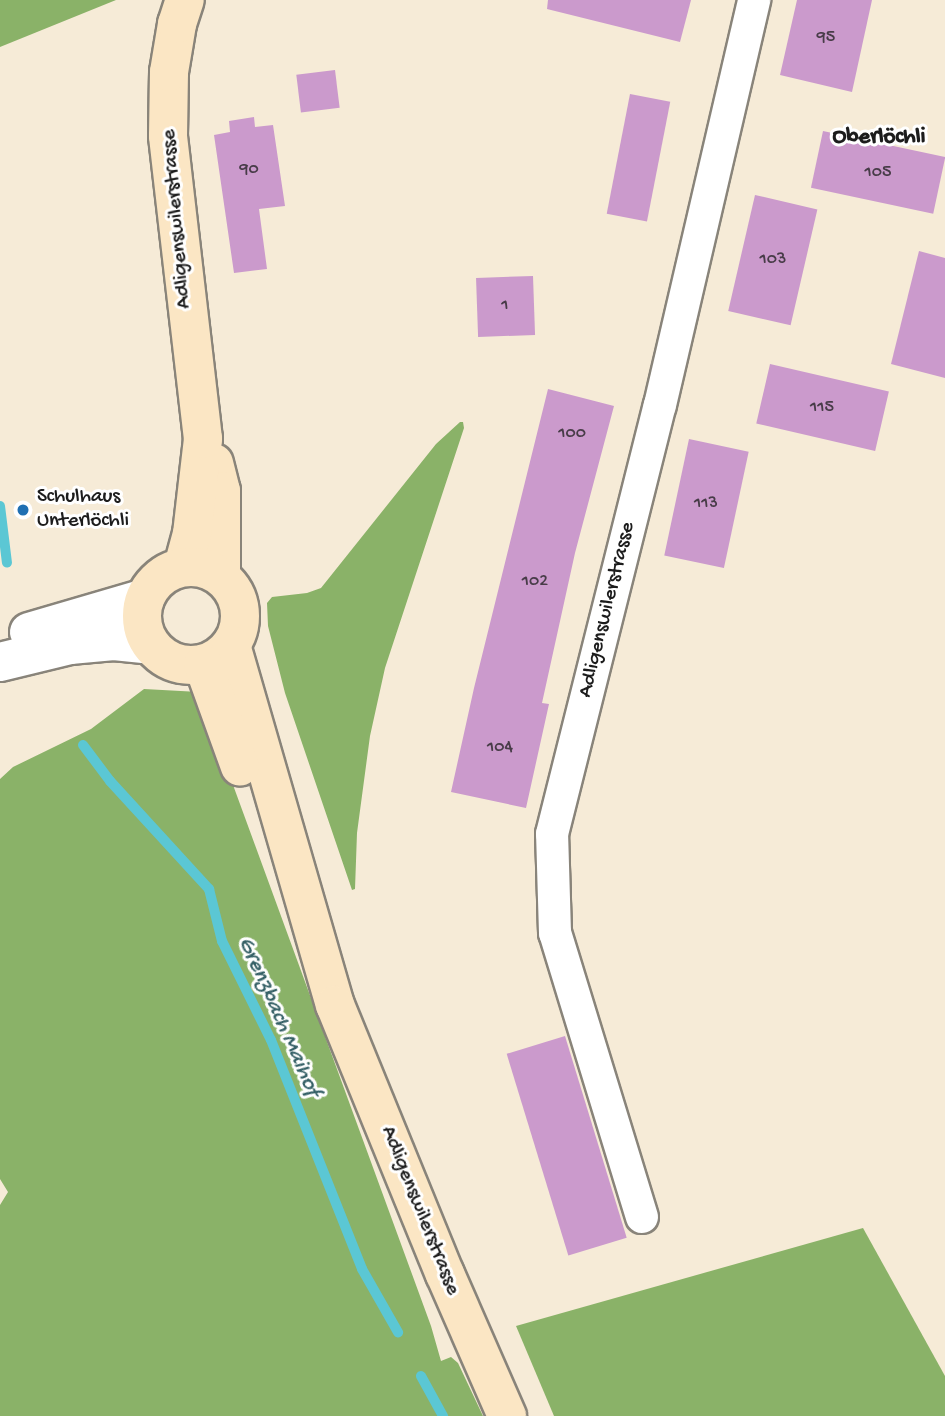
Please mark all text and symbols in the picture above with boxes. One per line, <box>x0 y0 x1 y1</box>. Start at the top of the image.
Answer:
house number: 95 <box>817 27 835 49</box>
district label: Oberlöchli <box>832 124 926 152</box>
street label: Adligenswilerstrasse <box>158 128 198 310</box>
house number: 90 <box>239 159 259 181</box>
house number: 105 <box>865 162 891 184</box>
house number: 103 <box>760 249 786 271</box>
house number: 1 <box>501 295 509 317</box>
house number: 115 <box>810 397 834 419</box>
house number: 100 <box>558 423 586 445</box>
place label: Schulhaus Unterlöchli <box>37 485 129 535</box>
house number: 113 <box>694 493 718 515</box>
marker: Schulhaus Unterlöchli <box>15 502 31 518</box>
street label: Adligenswilerstrasse <box>574 520 642 700</box>
house number: 102 <box>522 571 548 593</box>
house number: 104 <box>487 737 513 759</box>
water label: Grenzbach Maihof <box>231 933 325 1101</box>
street label: Adligenswilerstrasse <box>374 1123 464 1299</box>

